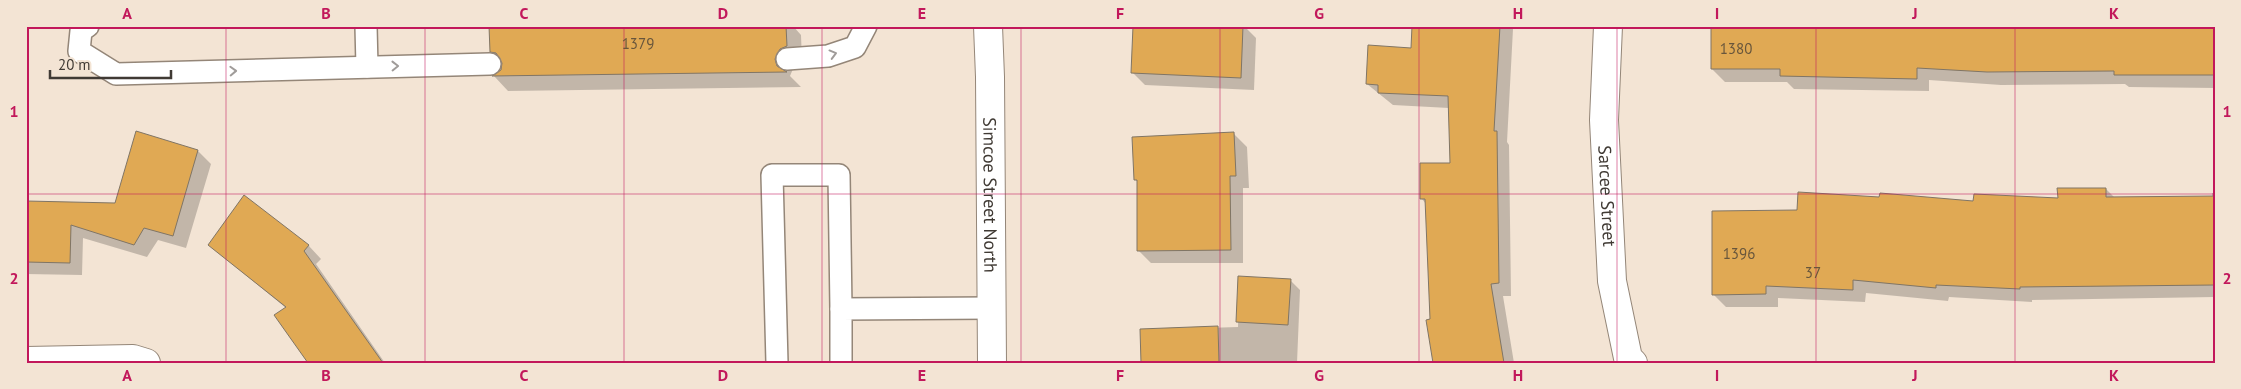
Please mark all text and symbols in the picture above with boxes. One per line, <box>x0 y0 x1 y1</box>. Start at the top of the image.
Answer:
text: A <box>122 3 132 23</box>
text: B <box>321 3 331 23</box>
text: C <box>520 3 529 23</box>
text: D <box>718 3 728 23</box>
text: E <box>918 3 926 23</box>
text: F <box>1116 3 1124 23</box>
text: G <box>1314 3 1324 23</box>
text: H <box>1513 3 1523 23</box>
text: I <box>1715 3 1719 23</box>
text: J <box>1911 3 1918 23</box>
text: K <box>2109 3 2119 23</box>
house number: 1379 <box>622 34 654 53</box>
house number: 1380 <box>1720 39 1752 58</box>
scale bar <box>50 48 171 80</box>
one-way arrow <box>829 49 837 59</box>
text: 20 m <box>58 55 91 74</box>
one-way arrow <box>391 61 399 72</box>
one-way arrow <box>229 66 237 76</box>
text: 1 <box>9 101 19 121</box>
text: 1 <box>2222 101 2232 121</box>
street label: Simcoe Street North <box>979 117 1003 273</box>
street label: Sarcee Street <box>1594 145 1622 247</box>
house number: 1396 <box>1723 244 1755 263</box>
house number: 37 <box>1805 263 1821 282</box>
text: 2 <box>9 268 19 288</box>
text: 2 <box>2222 268 2232 288</box>
text: A <box>122 365 132 385</box>
text: B <box>321 365 331 385</box>
text: C <box>520 365 529 385</box>
text: D <box>718 365 728 385</box>
text: E <box>918 365 926 385</box>
text: F <box>1116 365 1124 385</box>
text: G <box>1314 365 1324 385</box>
text: H <box>1513 365 1523 385</box>
text: I <box>1715 365 1719 385</box>
text: J <box>1911 365 1918 385</box>
text: K <box>2109 365 2119 385</box>

